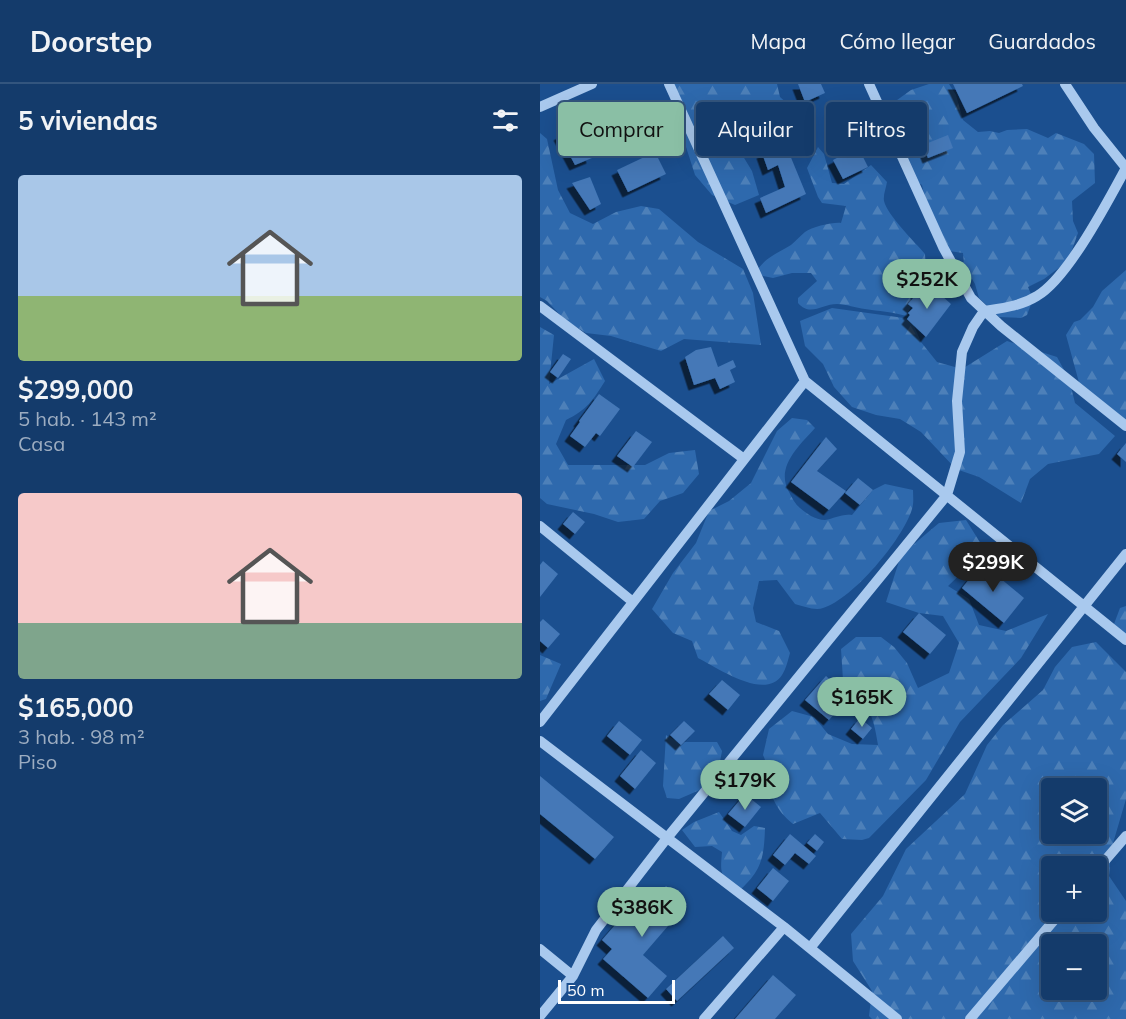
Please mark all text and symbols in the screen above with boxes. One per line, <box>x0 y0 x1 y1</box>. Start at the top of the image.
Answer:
text: Doorstep <box>30 24 152 59</box>
text: Mapa <box>751 28 806 54</box>
text: Cómo llegar <box>839 28 955 54</box>
text: Guardados <box>988 28 1096 54</box>
chip: Comprar <box>558 102 684 156</box>
chip: Alquilar <box>696 102 814 156</box>
chip: Filtros <box>826 102 927 156</box>
text: 5 viviendas <box>18 104 158 137</box>
icon: filters <box>489 104 522 137</box>
icon: home <box>216 214 324 322</box>
pin: $252K <box>885 259 969 310</box>
text: $252K <box>896 266 958 291</box>
text: $299,000 <box>18 373 134 406</box>
text: 5 hab. · 143 m² <box>18 406 157 431</box>
text: Casa <box>18 431 65 456</box>
icon: home <box>216 532 324 640</box>
pin: $299K <box>951 542 1035 593</box>
text: $299K <box>962 549 1024 574</box>
pin: $165K <box>820 677 904 728</box>
text: $165K <box>831 684 893 709</box>
text: $165,000 <box>18 691 134 724</box>
text: 3 hab. · 98 m² <box>18 724 145 749</box>
text: Piso <box>18 749 57 774</box>
pin: $179K <box>703 760 787 811</box>
text: $179K <box>714 767 776 792</box>
map controls <box>1041 778 1107 1000</box>
button: layers <box>1041 778 1107 844</box>
button: + <box>1041 856 1107 922</box>
pin: $386K <box>600 887 684 938</box>
text: $386K <box>611 894 673 919</box>
button: − <box>1041 934 1107 1000</box>
scale bar <box>558 977 675 1004</box>
text: 50 m <box>567 980 604 1000</box>

